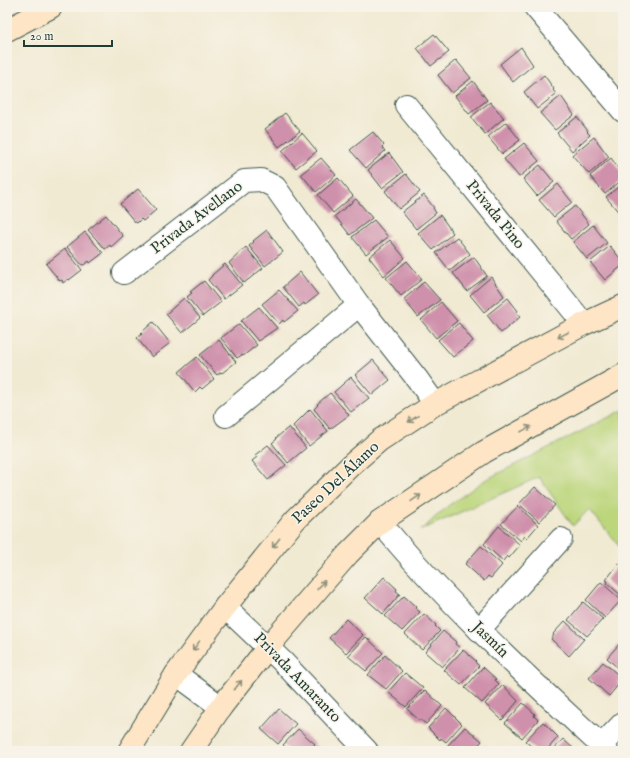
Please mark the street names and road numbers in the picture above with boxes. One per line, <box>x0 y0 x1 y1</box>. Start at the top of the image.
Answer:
street label: Privada Pino <box>461 176 529 254</box>
street label: Privada Avellano <box>147 177 247 259</box>
street label: Paseo Del Álamo <box>287 436 384 529</box>
street label: Jasmín <box>466 616 513 663</box>
street label: Privada Amaranto <box>249 629 345 728</box>

